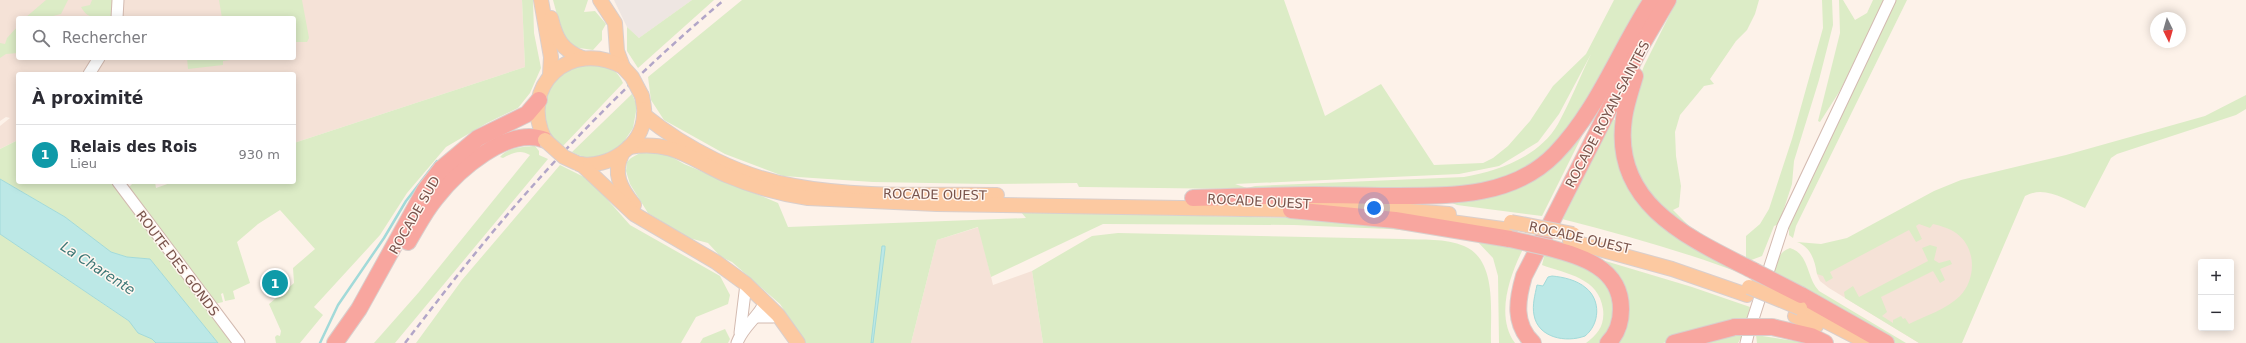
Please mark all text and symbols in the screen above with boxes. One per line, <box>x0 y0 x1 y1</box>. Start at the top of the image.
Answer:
north arrow <box>2150 12 2186 48</box>
search box <box>16 16 296 60</box>
icon: search <box>30 27 52 49</box>
text: Rechercher <box>62 29 147 47</box>
street label: ROCADE ROYAN-SAINTES <box>1562 38 1653 190</box>
text: À proximité <box>32 88 143 108</box>
text: Relais des Rois <box>70 138 197 156</box>
text: 1 <box>40 147 50 162</box>
text: 930 m <box>238 147 280 162</box>
text: Lieu <box>70 156 97 171</box>
street label: ROCADE SUD <box>386 174 443 257</box>
street label: ROCADE OUEST <box>883 186 987 203</box>
street label: ROCADE OUEST <box>1207 191 1311 212</box>
your location <box>1364 198 1384 218</box>
street label: ROUTE DES GONDS <box>133 208 222 319</box>
street label: ROCADE OUEST <box>1528 219 1632 256</box>
water label: La Charente <box>58 238 138 298</box>
map controls <box>2198 259 2234 331</box>
button: + <box>2198 259 2234 295</box>
pin: 1 <box>262 268 288 298</box>
button: − <box>2198 295 2234 331</box>

